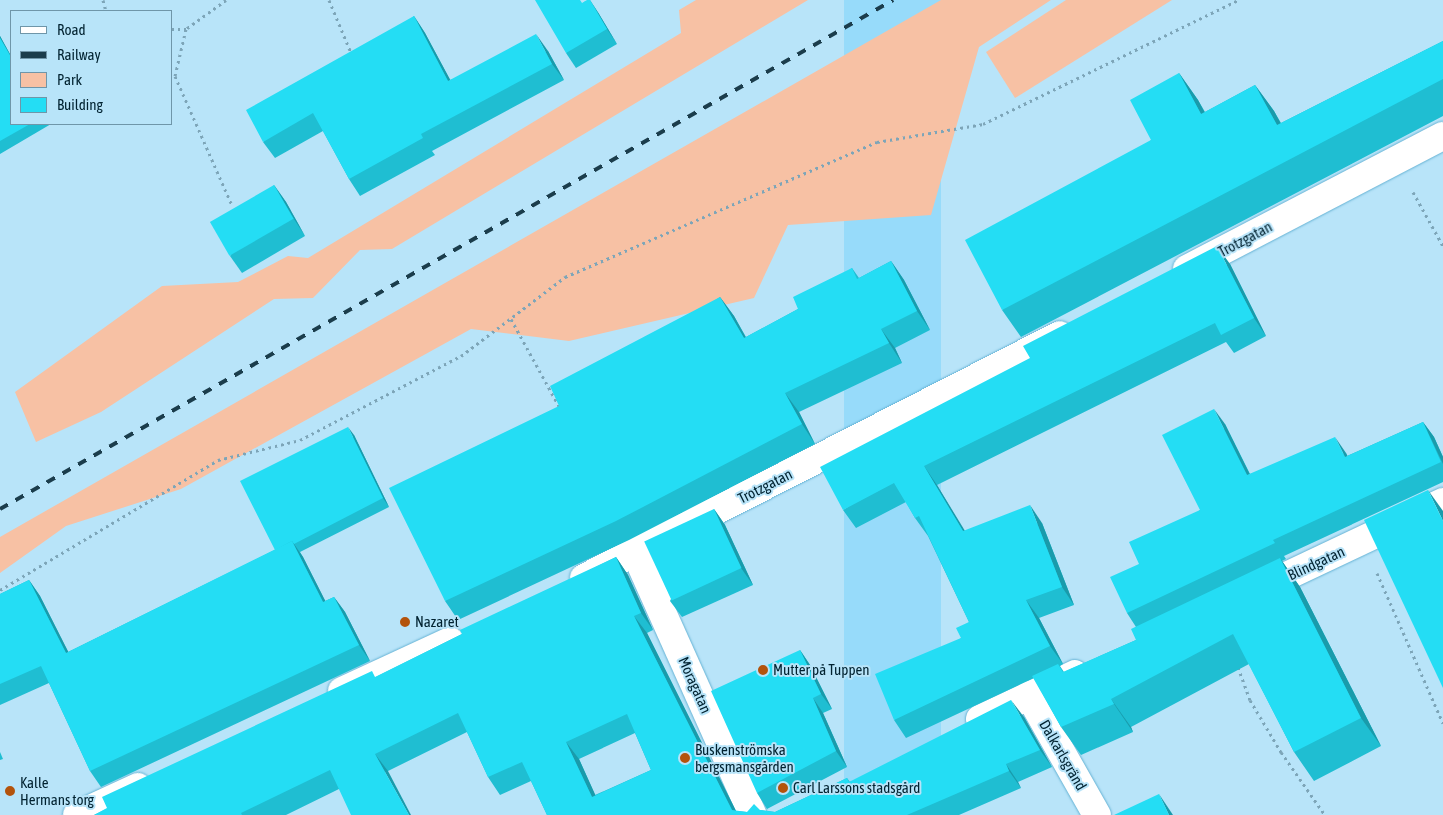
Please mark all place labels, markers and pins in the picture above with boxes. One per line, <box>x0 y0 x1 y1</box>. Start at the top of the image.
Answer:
place label: Nazaret <box>415 613 459 631</box>
marker: Nazaret <box>399 616 411 628</box>
place label: Mutter på Tuppen <box>773 661 870 679</box>
marker: Mutter på Tuppen <box>757 664 769 676</box>
place label: Buskenströmska bergsmansgården <box>695 740 794 775</box>
marker: Buskenströmska bergsmansgården <box>679 752 691 764</box>
place label: Kalle Hermans torg <box>20 773 94 808</box>
place label: Carl Larssons stadsgård <box>793 779 920 797</box>
marker: Carl Larssons stadsgård <box>777 782 789 794</box>
marker: Kalle Hermans torg <box>4 785 16 797</box>

